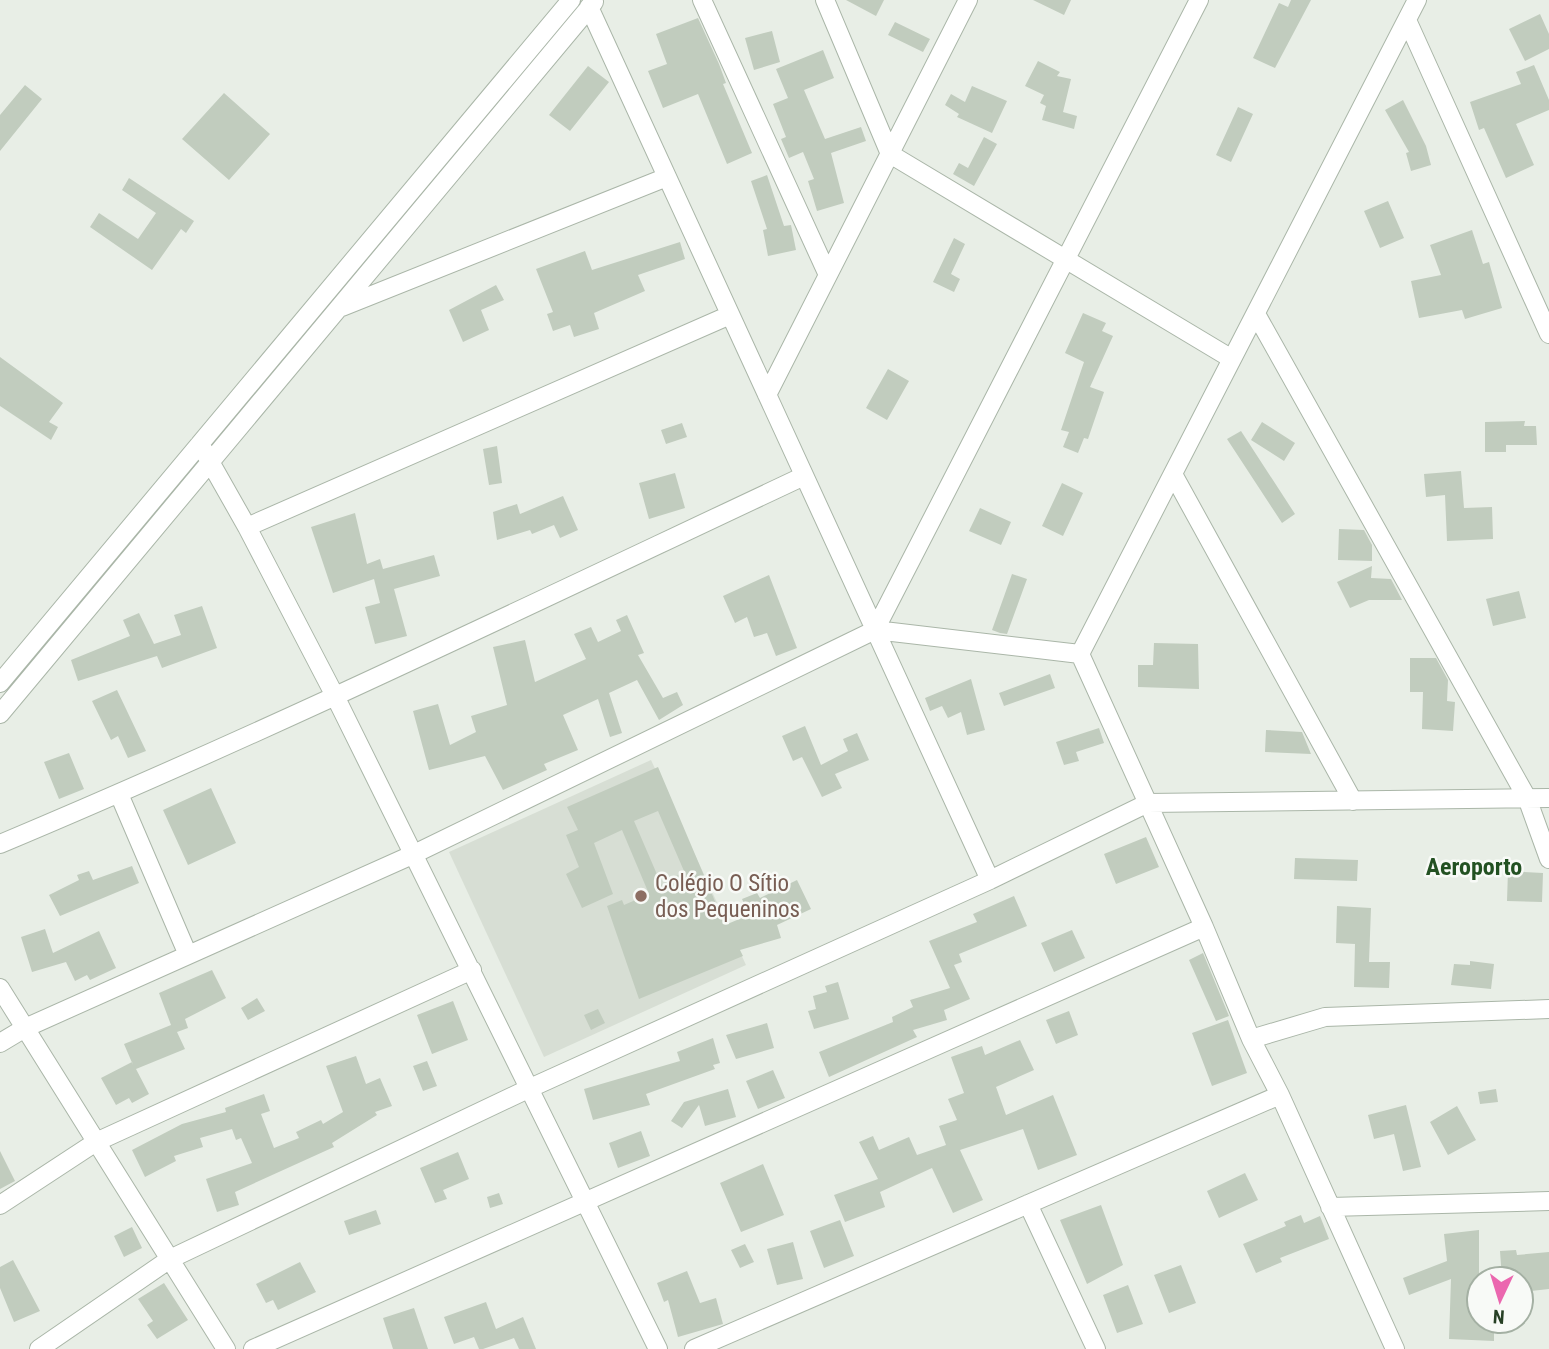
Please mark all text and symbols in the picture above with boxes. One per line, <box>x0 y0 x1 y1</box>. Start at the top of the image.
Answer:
district label: Aeroporto <box>1426 853 1522 881</box>
place label: Colégio O Sítio dos Pequeninos <box>655 870 800 923</box>
marker: Colégio O Sítio dos Pequeninos <box>633 888 649 904</box>
north arrow <box>1465 1265 1535 1335</box>
text: N <box>1492 1305 1505 1328</box>

